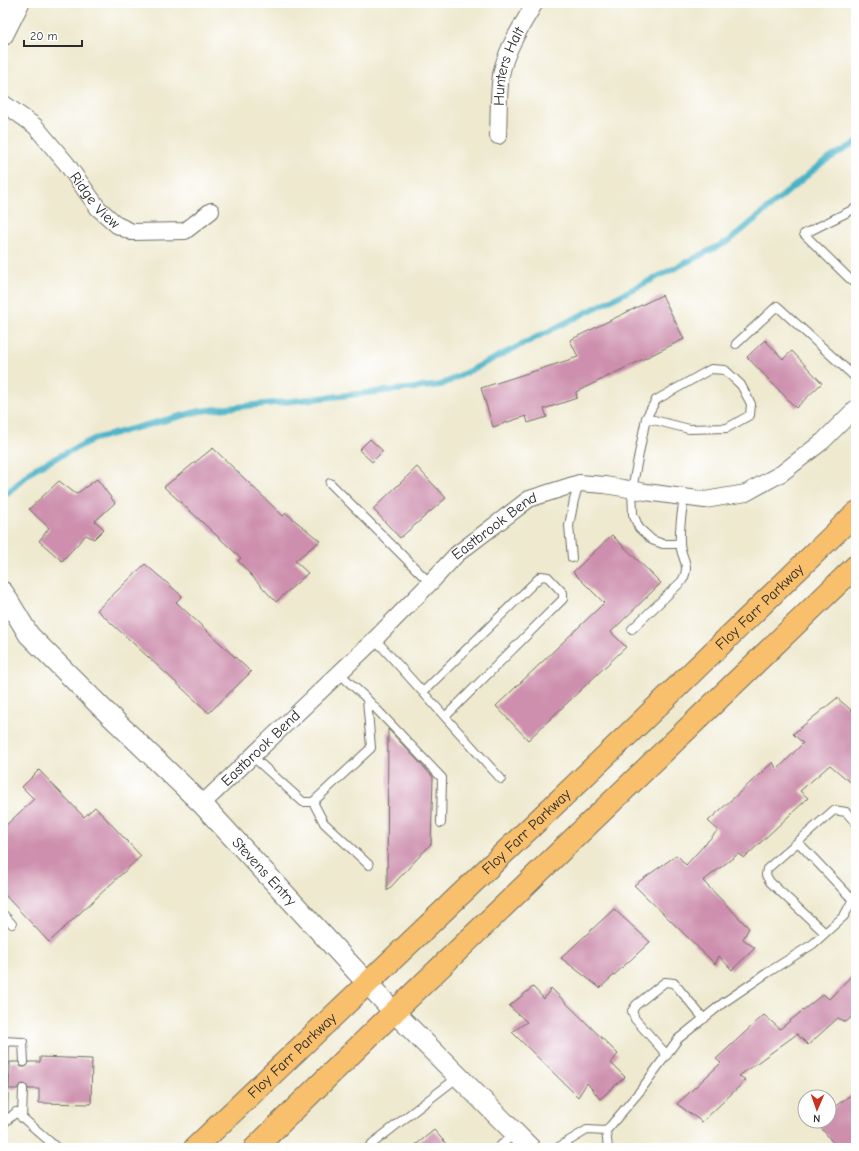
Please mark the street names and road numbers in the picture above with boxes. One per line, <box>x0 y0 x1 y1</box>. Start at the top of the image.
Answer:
street label: Hunters Halt <box>490 23 528 106</box>
street label: Ridge View <box>66 168 124 232</box>
street label: Eastbrook Bend <box>448 488 539 564</box>
street label: Floy Farr Parkway <box>712 560 808 654</box>
street label: Eastbrook Bend <box>217 706 304 790</box>
street label: Floy Farr Parkway <box>478 785 575 878</box>
street label: Stevens Entry <box>228 833 301 910</box>
street label: Floy Farr Parkway <box>244 1009 340 1102</box>

